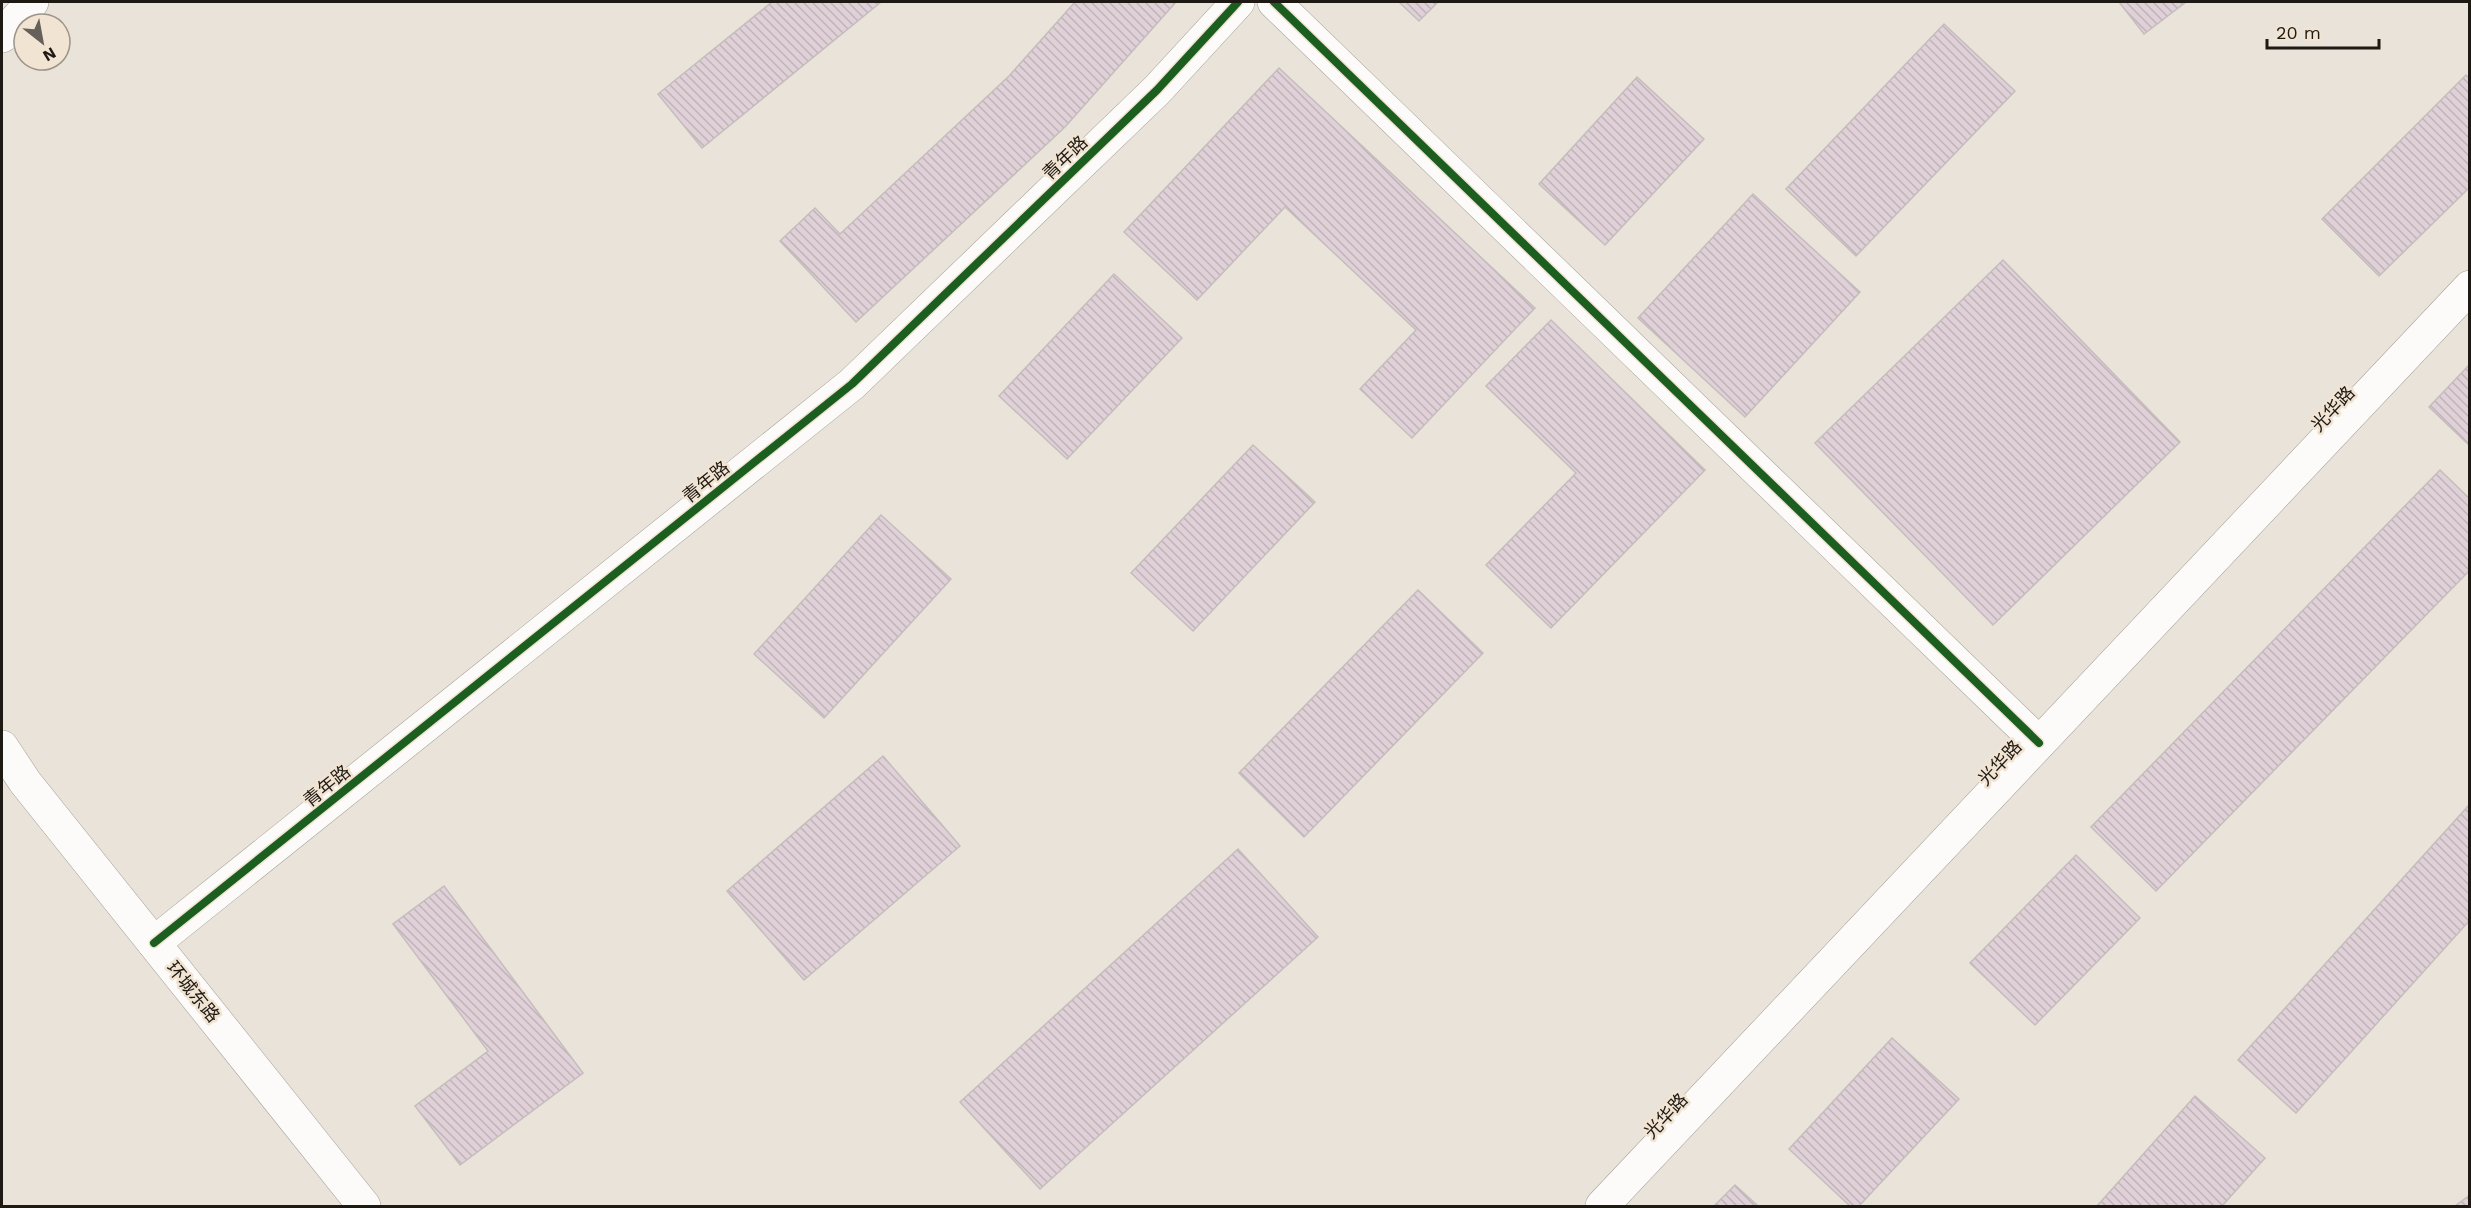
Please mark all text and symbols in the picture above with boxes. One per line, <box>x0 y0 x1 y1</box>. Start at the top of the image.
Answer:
north arrow <box>12 12 72 72</box>
scale bar <box>2267 12 2380 50</box>
text: 20 m <box>2276 22 2321 43</box>
text: N <box>39 43 59 66</box>
street label: 青年路 <box>1038 131 1091 184</box>
street label: 光华路 <box>2307 382 2359 436</box>
street label: 青年路 <box>678 456 733 507</box>
street label: 光华路 <box>1974 736 2026 790</box>
street label: 青年路 <box>299 760 354 811</box>
street label: 环城东路 <box>163 957 224 1026</box>
street label: 光华路 <box>1640 1089 1692 1143</box>

